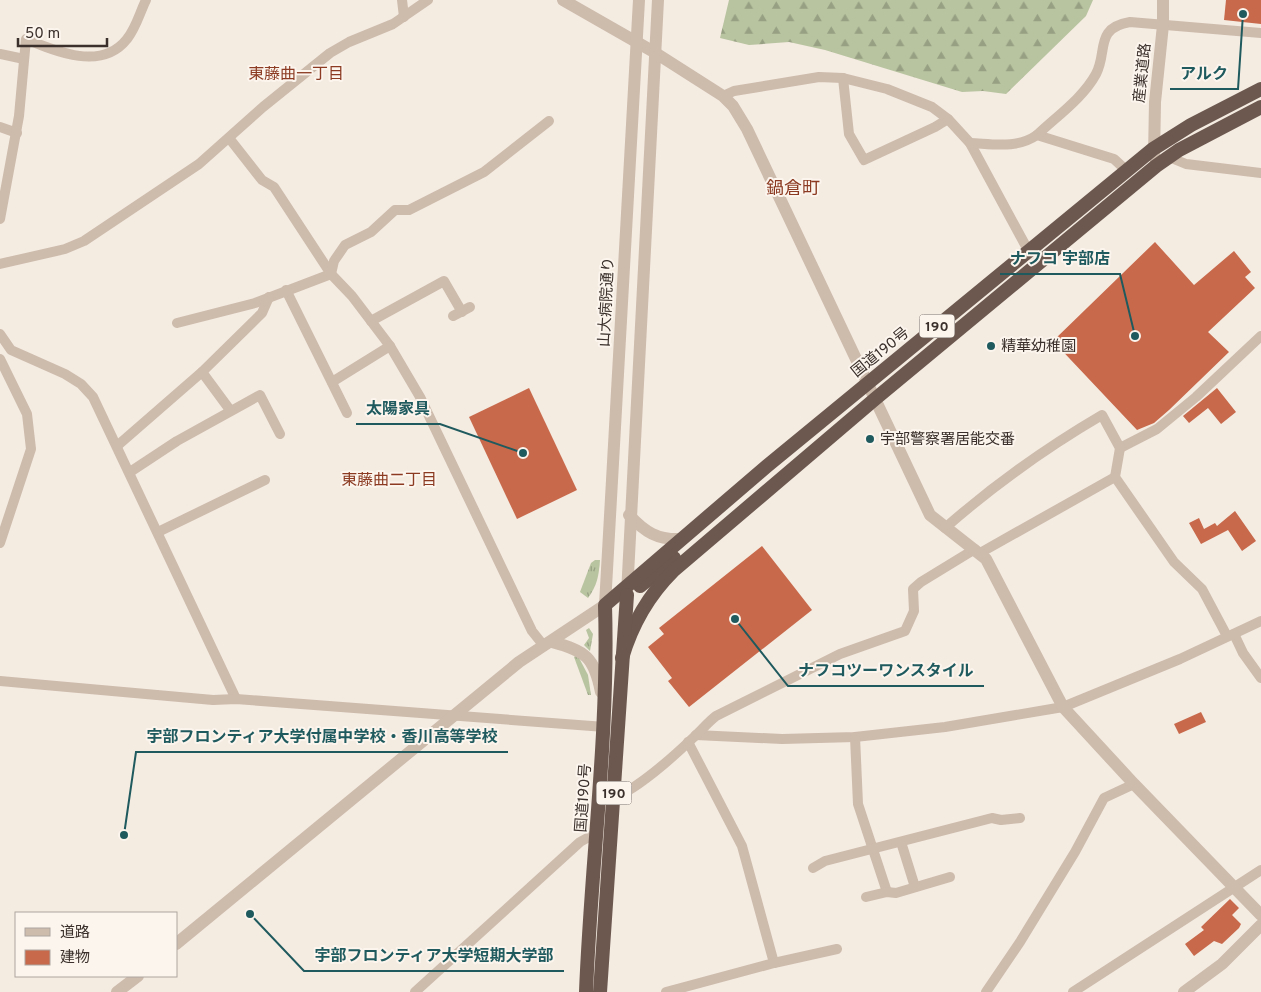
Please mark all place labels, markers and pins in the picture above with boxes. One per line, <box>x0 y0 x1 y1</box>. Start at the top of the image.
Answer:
callout: アルク <box>1170 58 1238 89</box>
callout: ナフコ 宇部店 <box>1000 243 1120 274</box>
place label: 精華幼稚園 <box>1001 337 1076 357</box>
marker: 精華幼稚園 <box>985 340 997 352</box>
callout: 太陽家具 <box>356 393 440 424</box>
place label: 宇部警察署居能交番 <box>880 430 1015 450</box>
marker: 宇部警察署居能交番 <box>864 433 876 445</box>
callout: ナフコツーワンスタイル <box>788 655 984 686</box>
callout: 宇部フロンティア大学付属中学校・香川高等学校 <box>136 721 508 752</box>
callout: 宇部フロンティア大学短期大学部 <box>304 940 564 971</box>

